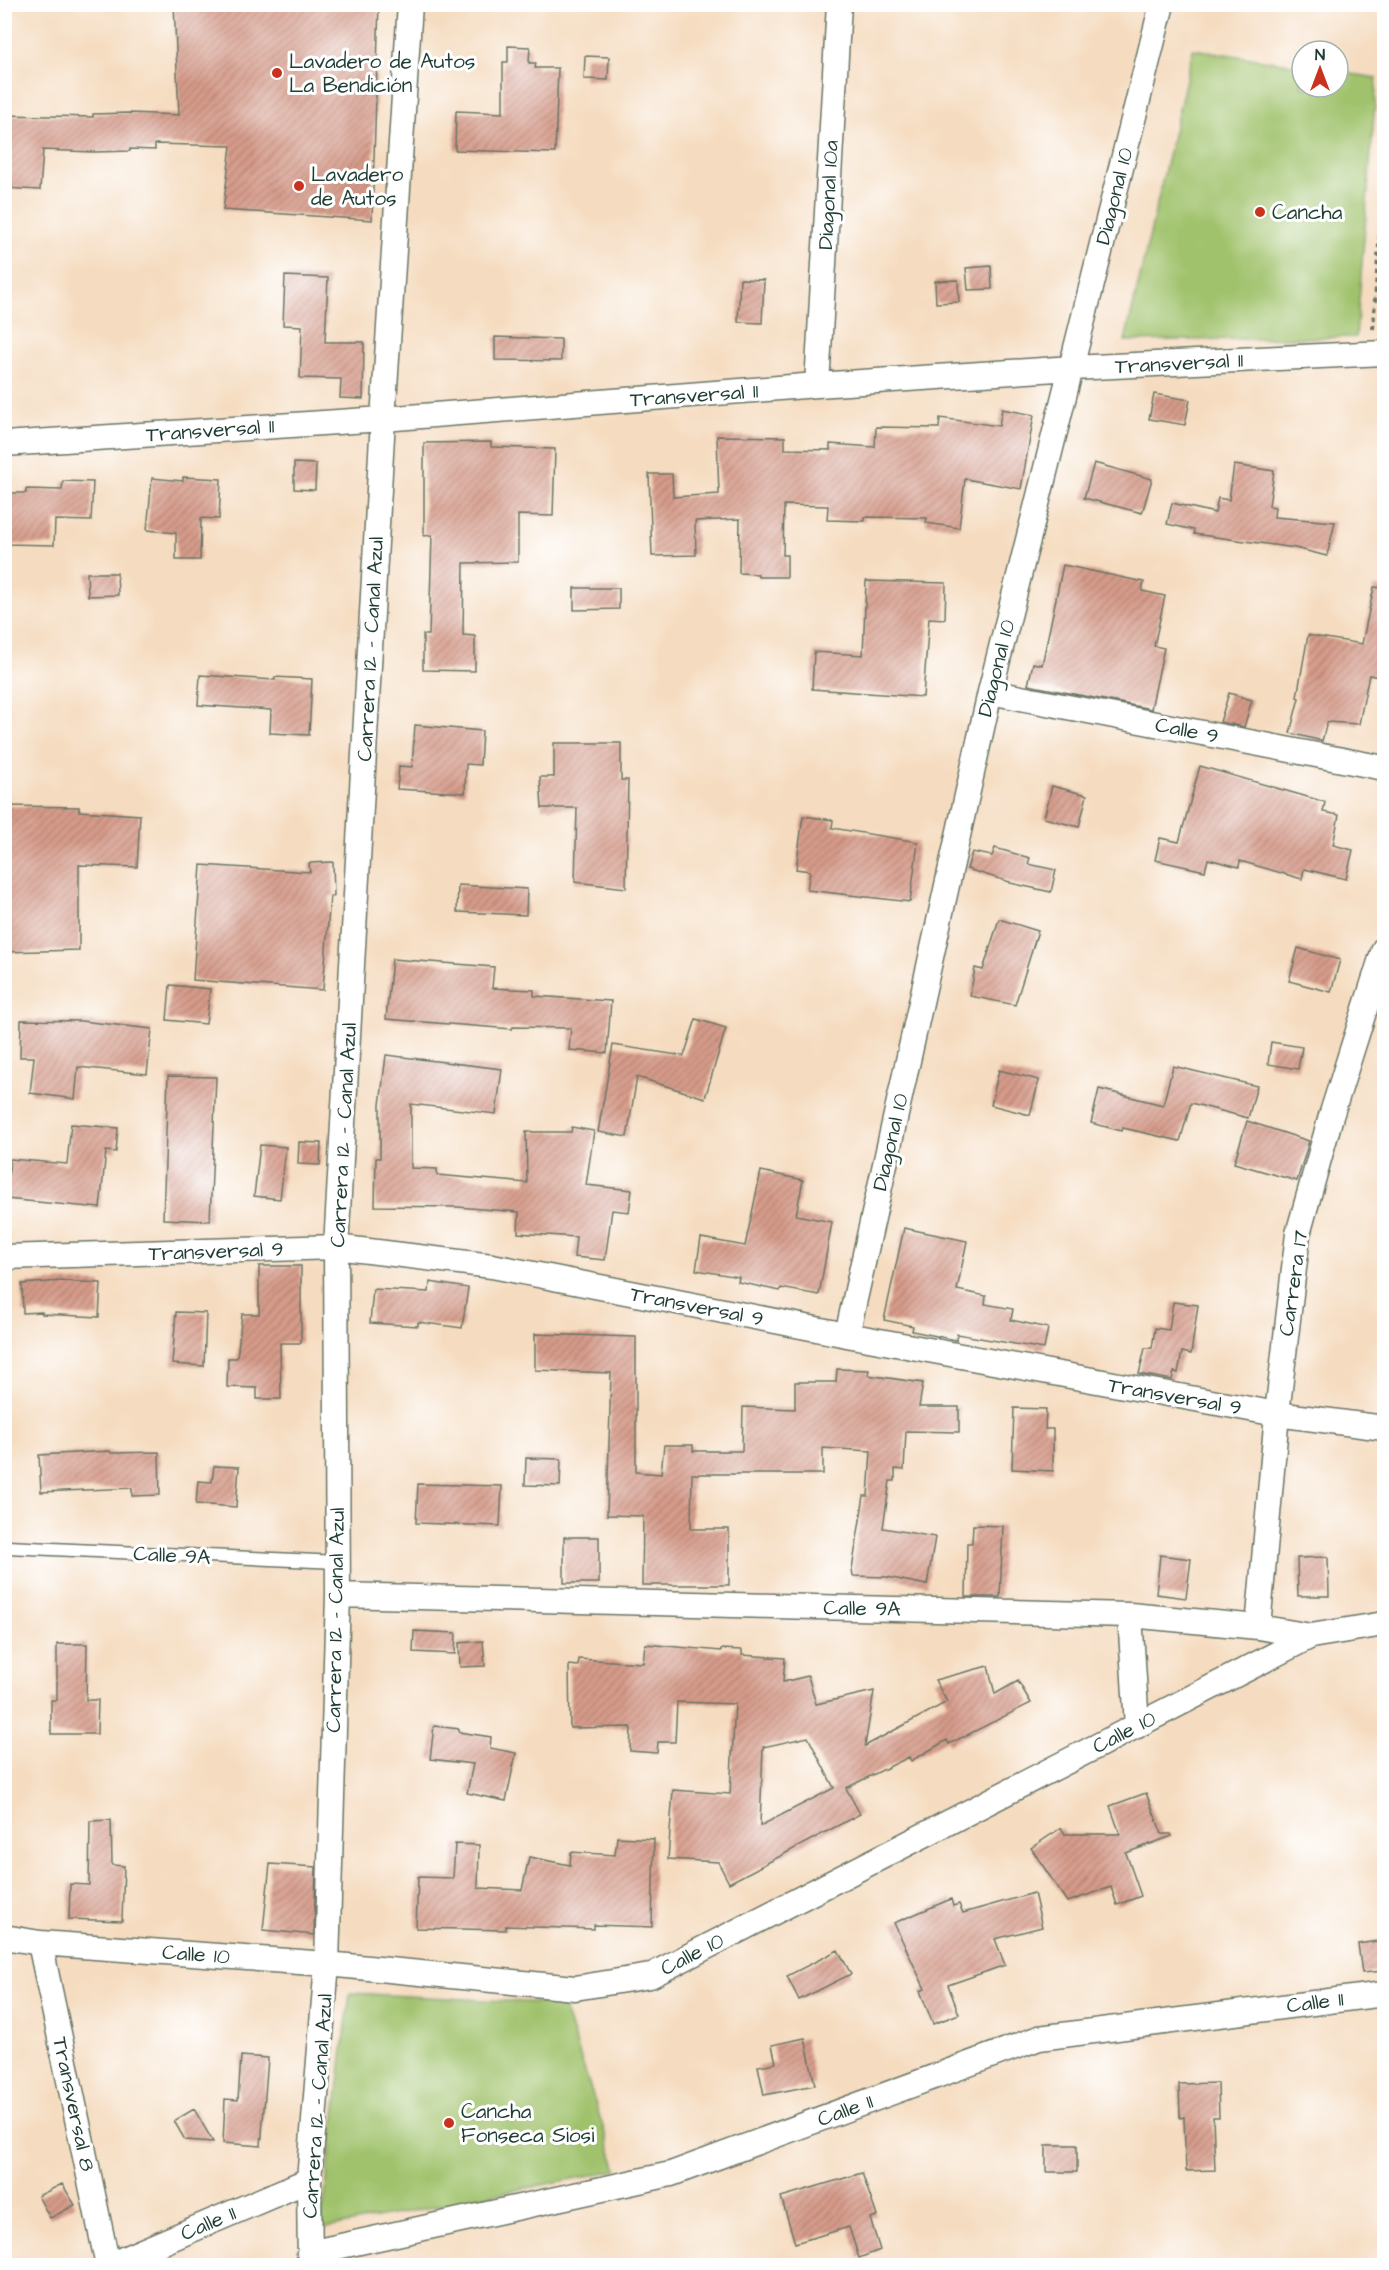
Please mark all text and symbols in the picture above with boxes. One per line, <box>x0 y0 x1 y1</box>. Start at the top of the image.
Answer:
north arrow <box>1290 39 1350 99</box>
text: N <box>1315 44 1325 66</box>
place label: Lavadero de Autos La Bendición <box>289 47 475 100</box>
marker: Lavadero de Autos La Bendición <box>270 66 284 80</box>
street label: Diagonal 10a <box>811 139 848 251</box>
street label: Diagonal 10 <box>1088 145 1142 248</box>
place label: Lavadero de Autos <box>311 160 404 213</box>
marker: Lavadero de Autos <box>292 179 306 193</box>
place label: Cancha <box>1272 198 1343 227</box>
marker: Cancha <box>1253 205 1267 219</box>
street label: Transversal 11 <box>1114 346 1244 381</box>
street label: Transversal 11 <box>629 377 759 414</box>
street label: Transversal 11 <box>145 412 275 449</box>
street label: Carrera 12 - Canal Azul <box>350 536 391 762</box>
street label: Diagonal 10 <box>970 617 1024 720</box>
street label: Calle 9 <box>1153 710 1221 751</box>
street label: Carrera 12 - Canal Azul <box>323 1022 364 1248</box>
street label: Diagonal 10 <box>865 1091 918 1194</box>
street label: Carrera 17 <box>1272 1228 1315 1338</box>
street label: Transversal 9 <box>148 1235 284 1268</box>
street label: Transversal 9 <box>628 1279 766 1334</box>
street label: Transversal 9 <box>1106 1370 1244 1423</box>
street label: Carrera 12 - Canal Azul <box>319 1507 352 1733</box>
street label: Calle 9A <box>133 1539 212 1572</box>
street label: Calle 9A <box>823 1593 901 1624</box>
street label: Calle 10 <box>1087 1704 1161 1761</box>
street label: Calle 10 <box>655 1926 729 1983</box>
street label: Calle 10 <box>161 1938 231 1971</box>
street label: Calle 11 <box>1285 1985 1346 2020</box>
street label: Carrera 12 - Canal Azul <box>295 1993 340 2219</box>
street label: Transversal 8 <box>45 2034 102 2174</box>
street label: Calle 11 <box>813 2087 877 2134</box>
place label: Cancha Fonseca Siosi <box>461 2097 594 2150</box>
marker: Cancha Fonseca Siosi <box>442 2116 456 2130</box>
street label: Calle 11 <box>176 2199 241 2248</box>

